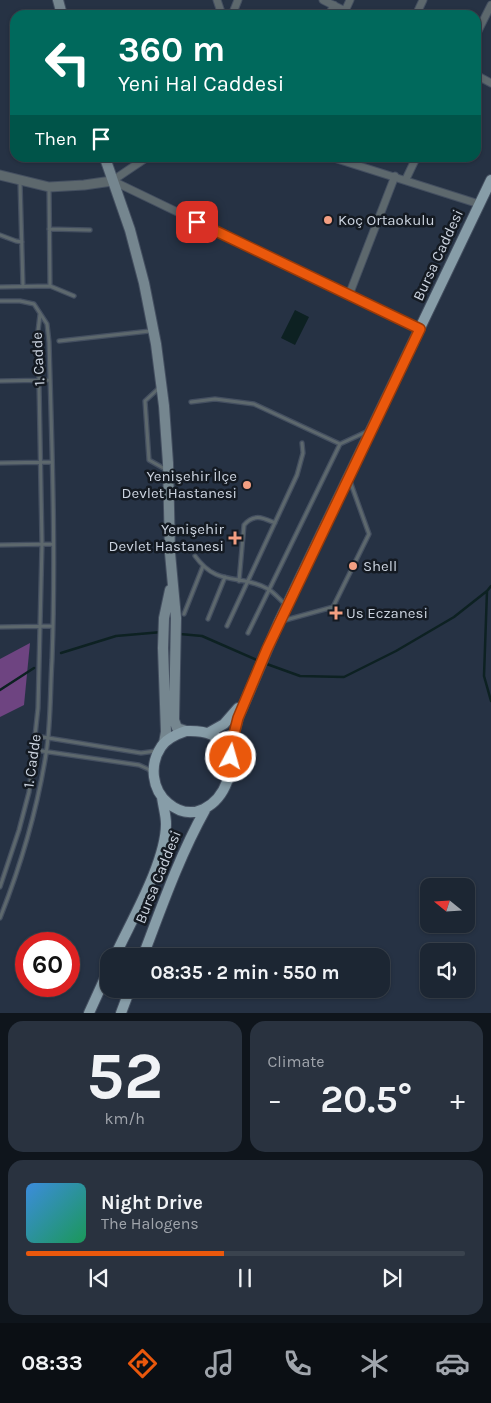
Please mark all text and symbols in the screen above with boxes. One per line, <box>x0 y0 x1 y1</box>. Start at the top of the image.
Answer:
text: 360 m <box>118 29 225 70</box>
icon: left <box>35 30 100 95</box>
text: Yeni Hal Caddesi <box>118 71 284 97</box>
icon: arrive <box>87 125 115 153</box>
text: Then <box>35 128 77 150</box>
pin <box>176 201 218 243</box>
street label: Bursa Caddesi <box>409 206 467 304</box>
icon: arrive <box>183 208 211 236</box>
place label: Koç Ortaokulu <box>338 211 435 229</box>
marker: Koç Ortaokulu <box>322 214 334 226</box>
street label: 1. Cadde <box>28 331 48 387</box>
place label: Yenişehir İlçe Devlet Hastanesi <box>122 467 237 502</box>
marker: Yenişehir İlçe Devlet Hastanesi <box>241 479 253 491</box>
place label: Yenişehir Devlet Hastanesi <box>109 520 225 555</box>
marker: Yenişehir Devlet Hastanesi <box>228 531 242 545</box>
place label: Shell <box>363 557 397 575</box>
marker: Shell <box>347 560 359 572</box>
place label: Us Eczanesi <box>346 604 428 622</box>
marker: Us Eczanesi <box>330 607 342 619</box>
position arrow <box>204 730 256 782</box>
street label: 1. Cadde <box>19 733 45 789</box>
street label: Bursa Caddesi <box>131 828 185 926</box>
north arrow <box>420 878 475 932</box>
map controls <box>420 878 475 998</box>
speed limit sign: 60 <box>15 932 80 997</box>
button: sound <box>420 943 475 998</box>
text: 08:35 · 2 min · 550 m <box>150 962 340 984</box>
text: 52 <box>86 1038 163 1114</box>
text: Climate <box>268 1052 325 1071</box>
text: 20.5° <box>320 1077 412 1122</box>
text: − <box>268 1083 282 1116</box>
text: + <box>450 1083 465 1116</box>
text: km/h <box>104 1109 145 1128</box>
text: Night Drive <box>101 1192 203 1214</box>
text: The Halogens <box>101 1214 199 1233</box>
icon: previous <box>85 1264 113 1292</box>
icon: pause <box>231 1264 259 1292</box>
icon: next <box>378 1264 406 1292</box>
icon: directions <box>125 1346 160 1381</box>
icon: music <box>202 1346 237 1381</box>
icon: phone <box>280 1346 315 1381</box>
icon: climate <box>357 1346 392 1381</box>
icon: car <box>435 1346 470 1381</box>
text: 08:33 <box>21 1350 83 1376</box>

